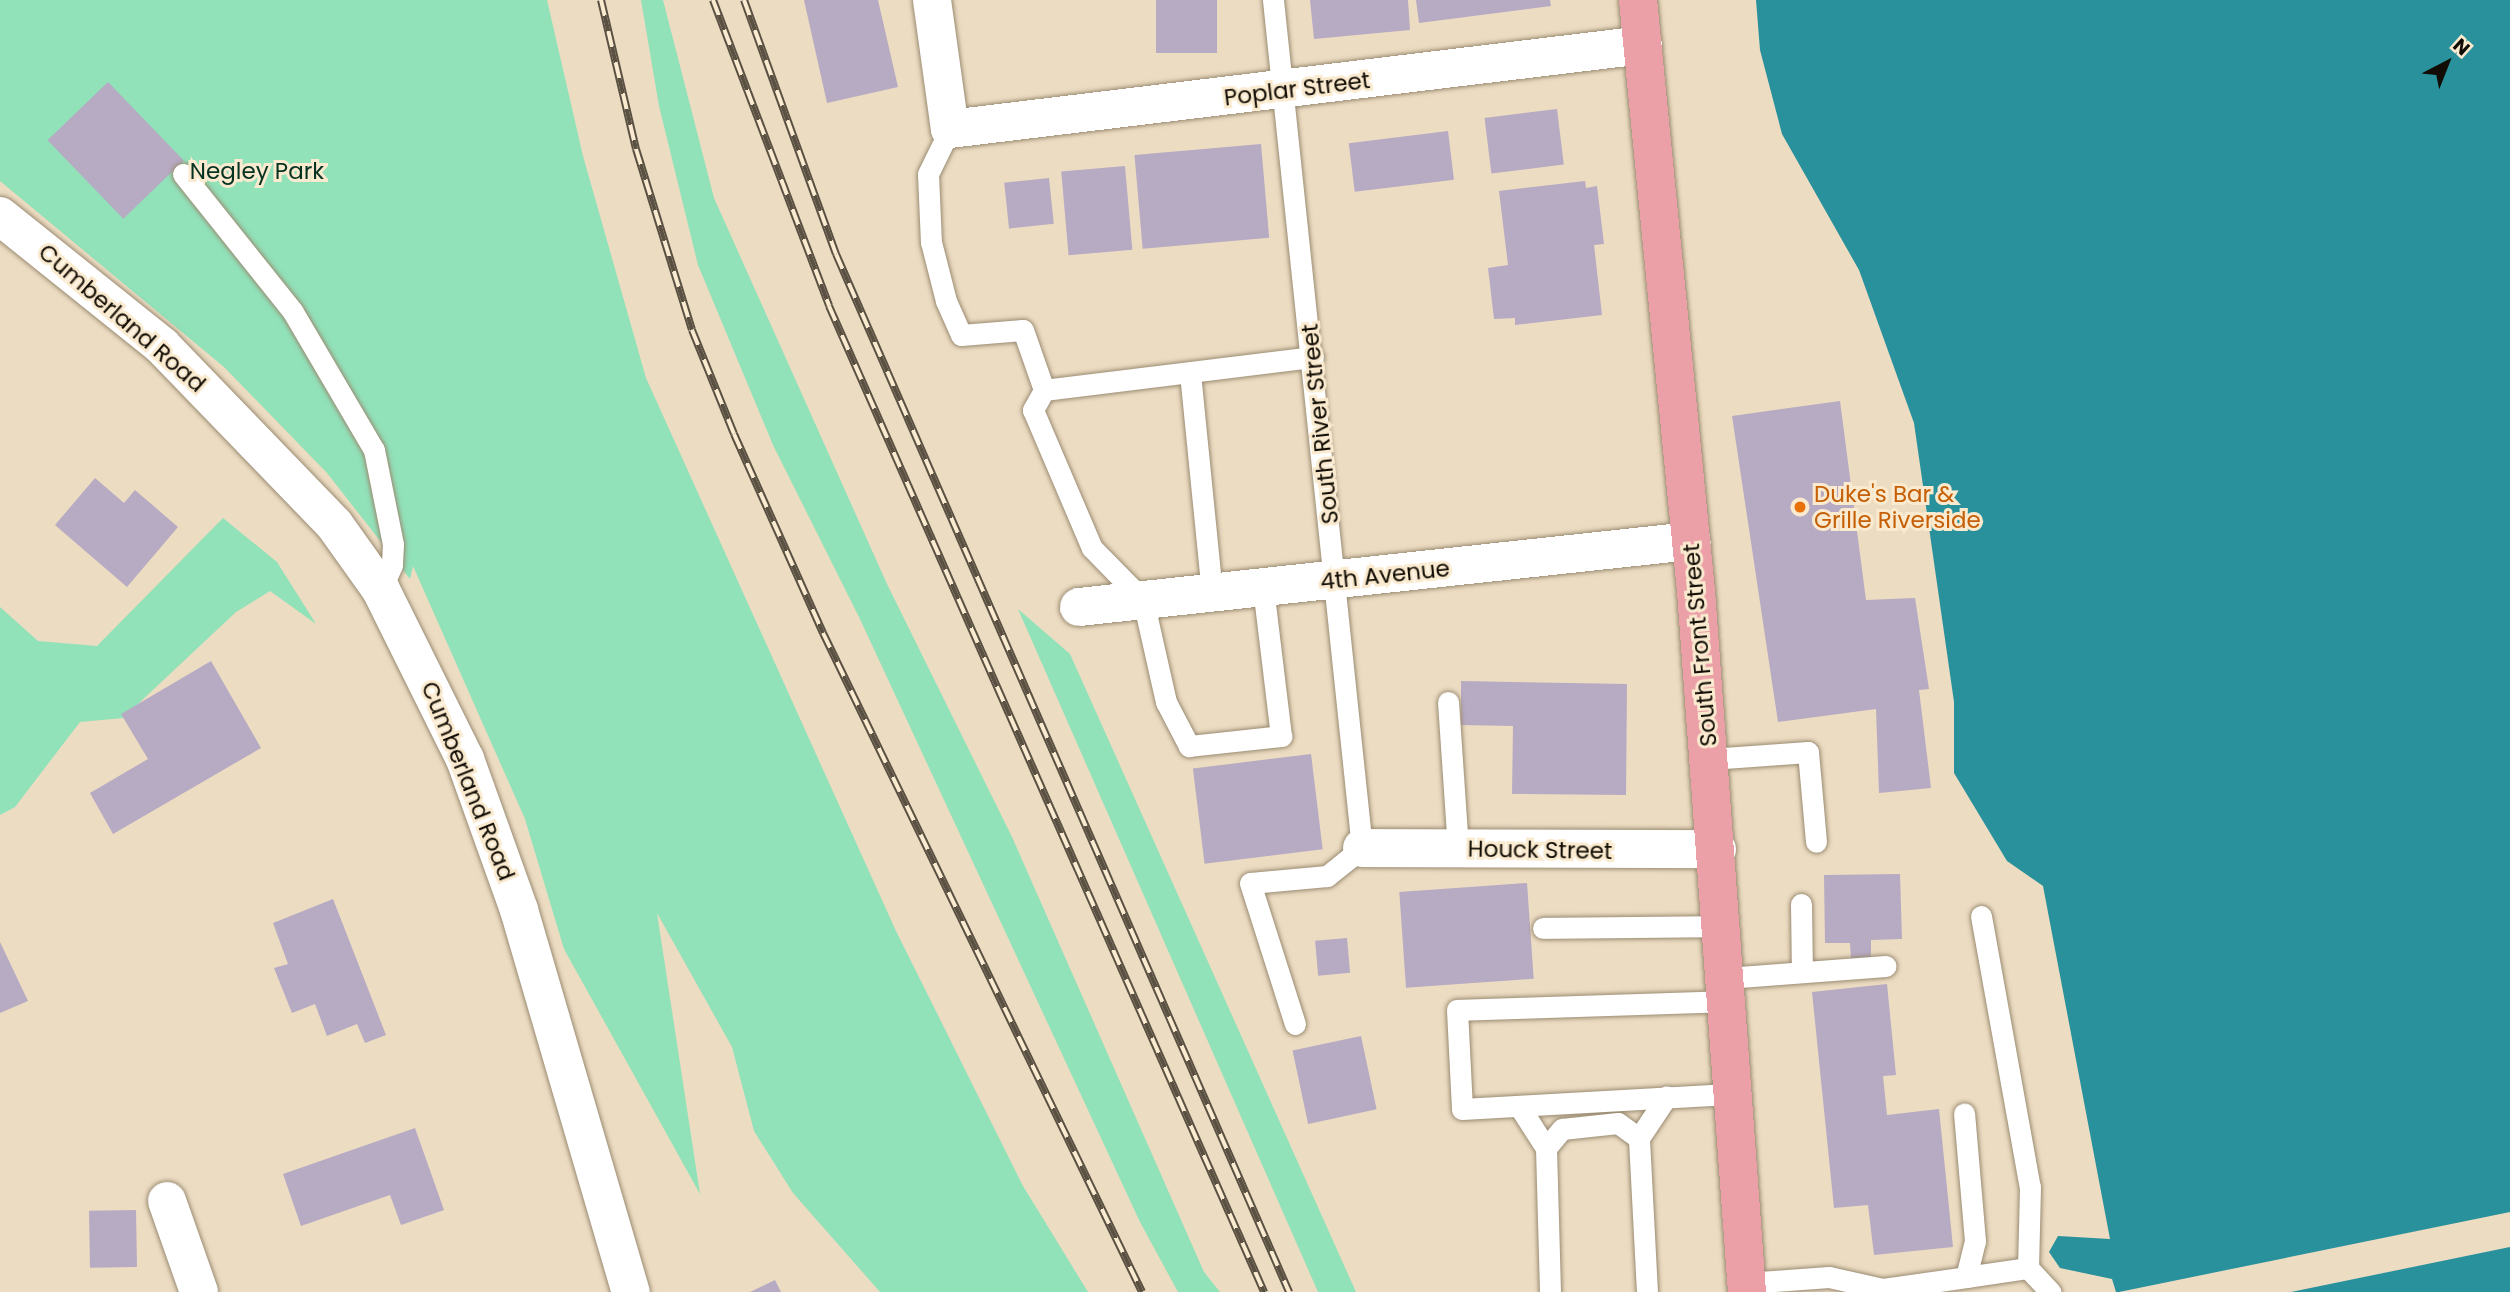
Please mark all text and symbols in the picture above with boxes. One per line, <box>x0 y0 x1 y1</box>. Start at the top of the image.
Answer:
north arrow <box>2412 28 2482 98</box>
text: N <box>2447 32 2476 62</box>
street label: Poplar Street <box>1222 66 1372 112</box>
park label: Negley Park <box>190 157 324 185</box>
street label: Cumberland Road <box>33 238 211 398</box>
street label: South River Street <box>1296 323 1344 525</box>
place label: Duke's Bar & Grille Riverside <box>1814 480 1981 534</box>
marker: Duke's Bar & Grille Riverside <box>1792 499 1808 515</box>
street label: South Front Street <box>1677 542 1723 748</box>
street label: 4th Avenue <box>1319 554 1451 596</box>
street label: Cumberland Road <box>416 678 520 884</box>
street label: Houck Street <box>1467 835 1613 865</box>

